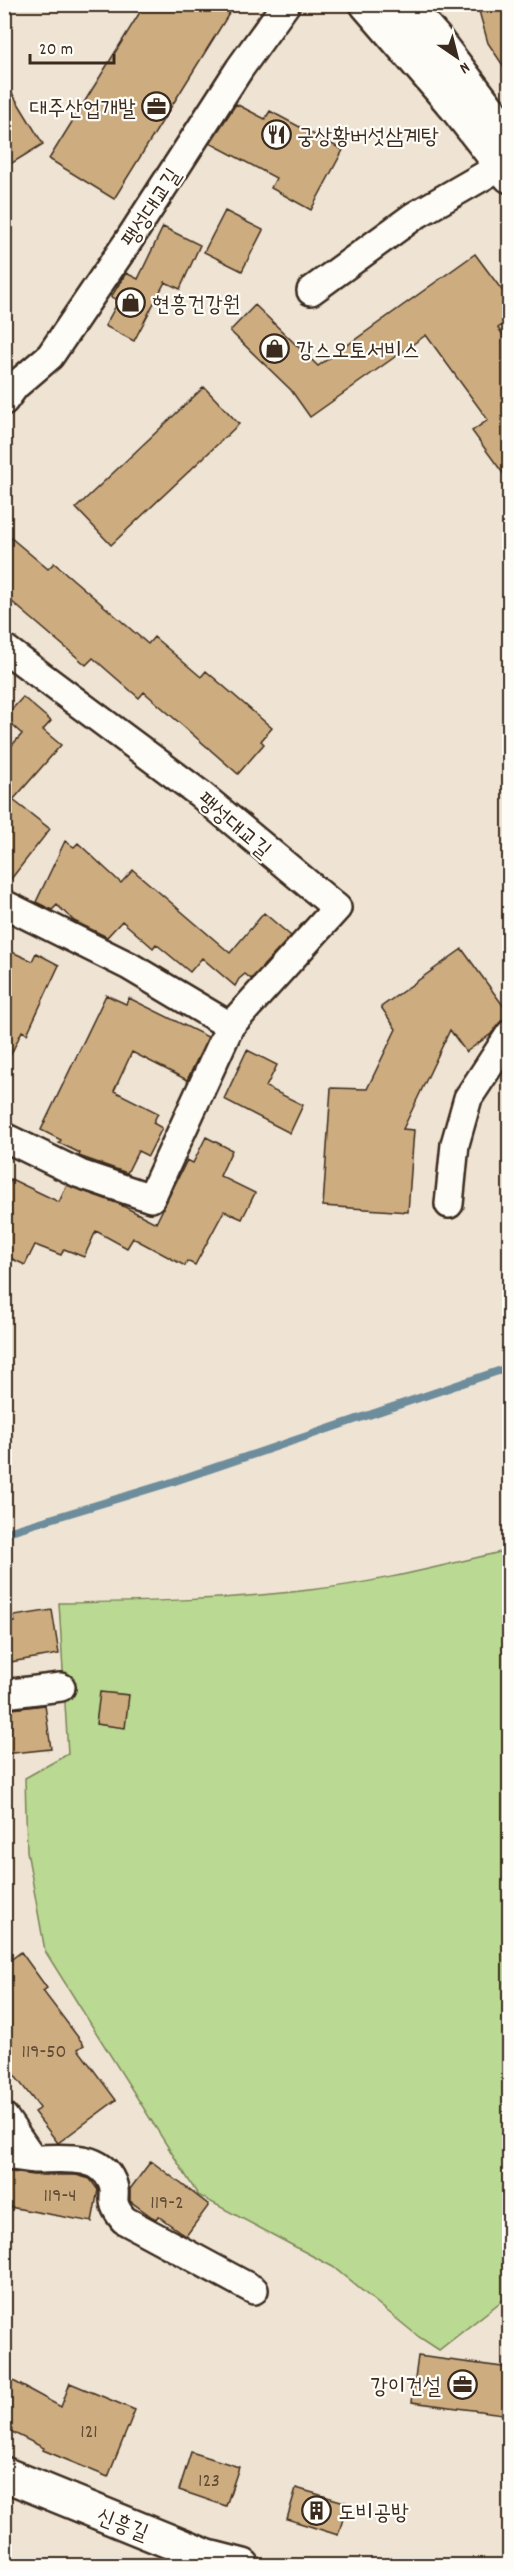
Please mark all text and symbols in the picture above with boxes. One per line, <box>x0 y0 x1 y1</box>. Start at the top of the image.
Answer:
scale bar <box>30 27 114 65</box>
north arrow <box>427 27 487 87</box>
text: 20 m <box>39 38 73 63</box>
text: N <box>454 56 474 79</box>
office icon: 대주산업개발 <box>141 91 173 123</box>
place label: 대주산업개발 <box>30 95 136 126</box>
restaurant icon: 궁상황버섯삼계탕 <box>260 119 292 151</box>
place label: 궁상황버섯삼계탕 <box>297 123 439 154</box>
street label: 팽성대교길 <box>116 163 190 254</box>
shop icon: 현흥건강원 <box>115 287 147 319</box>
place label: 현흥건강원 <box>152 291 241 322</box>
shop icon: 강스오토서비스 <box>259 333 291 365</box>
place label: 강스오토서비스 <box>296 337 420 368</box>
street label: 팽성대교길 <box>189 786 277 867</box>
house number: 119-50 <box>22 2039 66 2067</box>
house number: 119-4 <box>43 2183 77 2211</box>
house number: 119-2 <box>150 2190 184 2218</box>
office icon: 강이건설 <box>446 2369 478 2401</box>
place label: 강이건설 <box>370 2373 441 2404</box>
house number: 121 <box>80 2419 98 2447</box>
house number: 123 <box>198 2468 220 2496</box>
building icon: 도비공방 <box>301 2495 333 2527</box>
place label: 도비공방 <box>338 2499 409 2530</box>
street label: 신흥길 <box>91 2502 152 2550</box>

